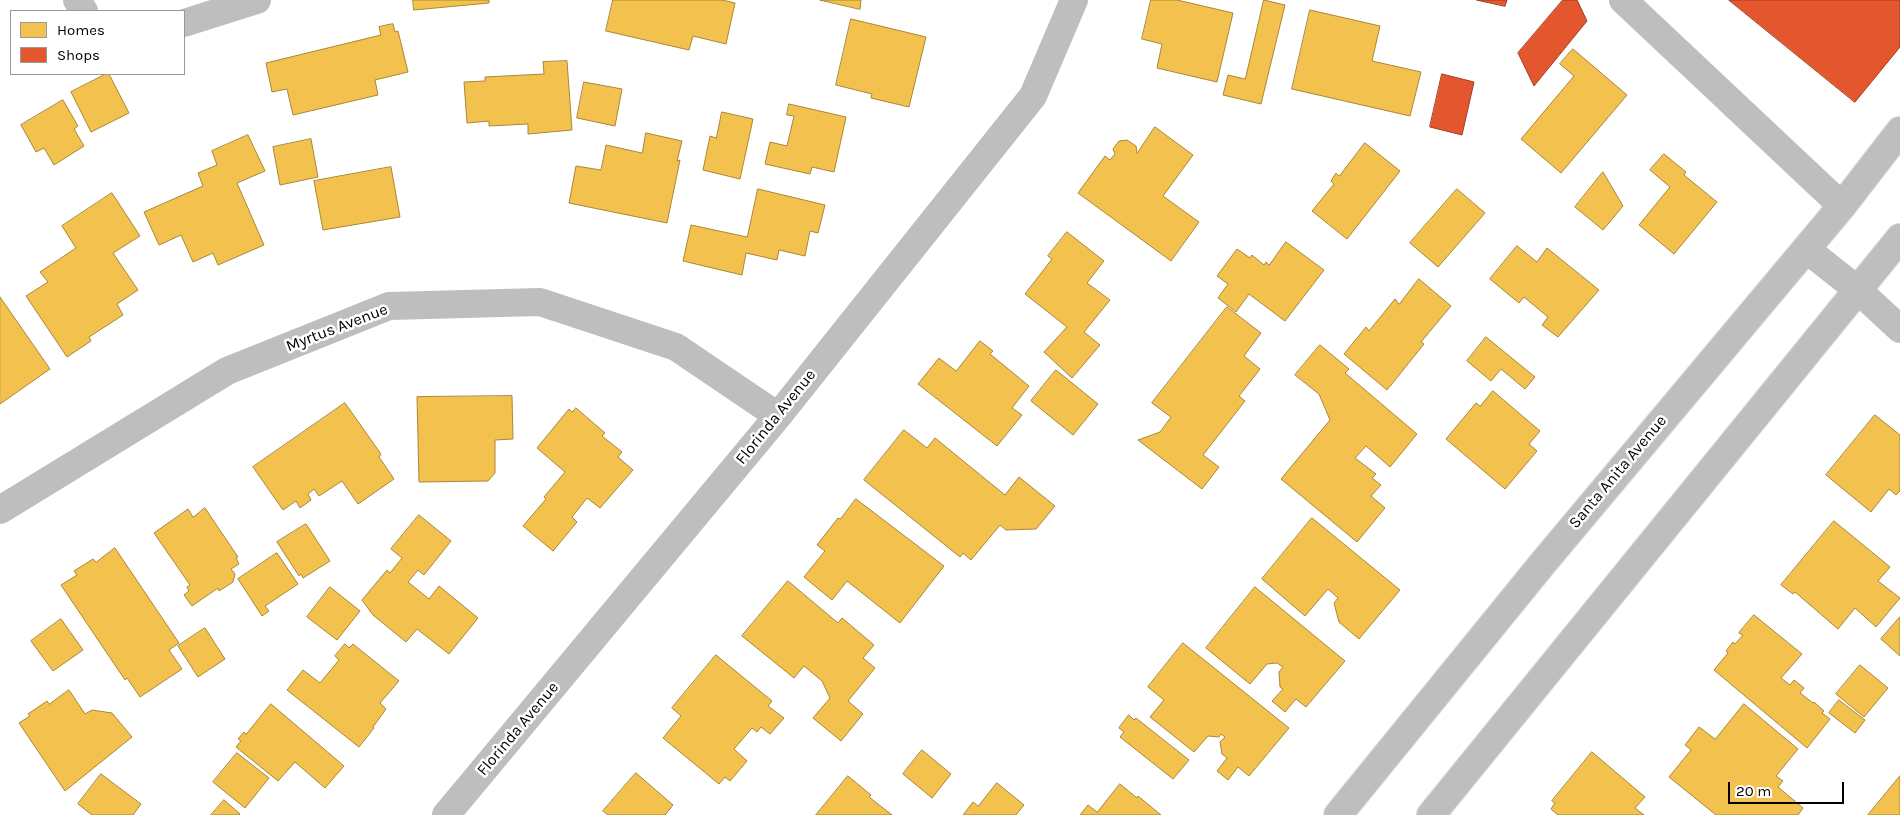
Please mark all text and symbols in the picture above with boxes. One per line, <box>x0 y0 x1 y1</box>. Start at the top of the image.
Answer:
legend <box>10 10 185 75</box>
text: Homes <box>57 21 105 39</box>
text: Shops <box>57 46 100 64</box>
street label: Myrtus Avenue <box>283 300 391 356</box>
street label: Florinda Avenue <box>732 366 820 468</box>
street label: Santa Anita Avenue <box>1565 412 1671 532</box>
street label: Florinda Avenue <box>473 678 563 780</box>
scale bar <box>1730 772 1846 804</box>
text: 20 m <box>1736 782 1771 800</box>

